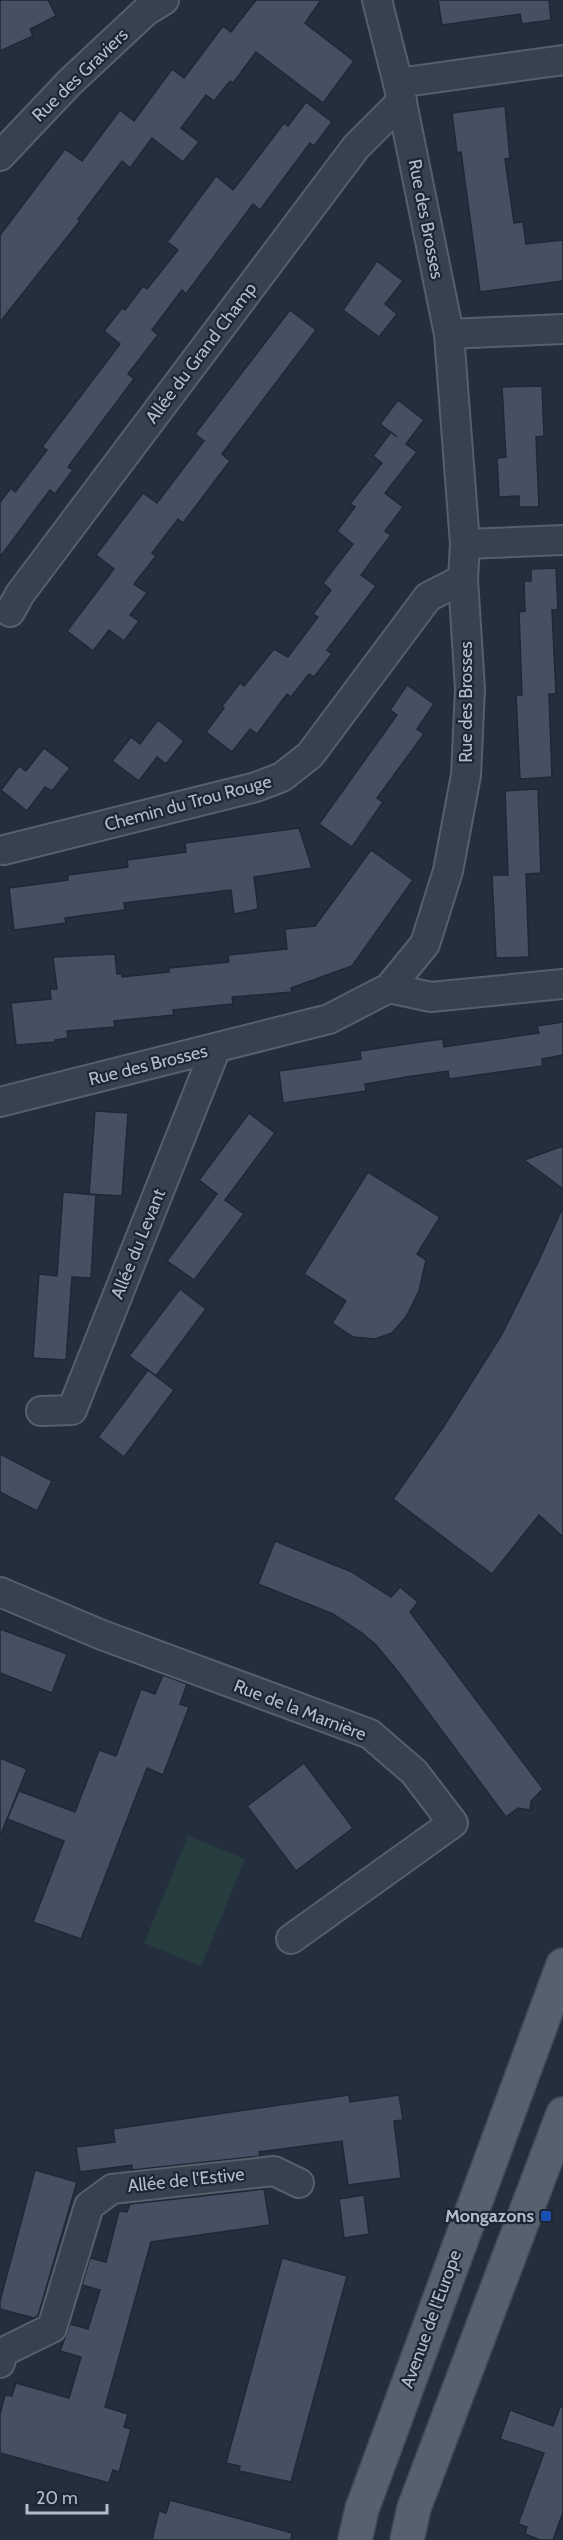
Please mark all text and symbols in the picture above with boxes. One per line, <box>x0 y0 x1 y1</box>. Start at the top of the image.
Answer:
street label: Rue des Graviers <box>27 24 133 126</box>
street label: Rue des Brosses <box>404 157 448 281</box>
street label: Allée du Grand Champ <box>141 278 261 428</box>
street label: Rue des Brosses <box>455 641 477 763</box>
street label: Chemin du Trou Rouge <box>102 770 274 836</box>
street label: Rue des Brosses <box>86 1040 210 1090</box>
street label: Allée du Levant <box>106 1186 170 1302</box>
street label: Rue de la Marnière <box>231 1675 369 1745</box>
street label: Allée de l'Estive <box>126 2163 246 2197</box>
place label: Mongazons <box>445 2205 534 2227</box>
marker: Mongazons <box>539 2209 553 2223</box>
street label: Avenue de l'Europe <box>396 2247 466 2391</box>
scale bar <box>27 2477 106 2515</box>
text: 20 m <box>36 2487 78 2509</box>

